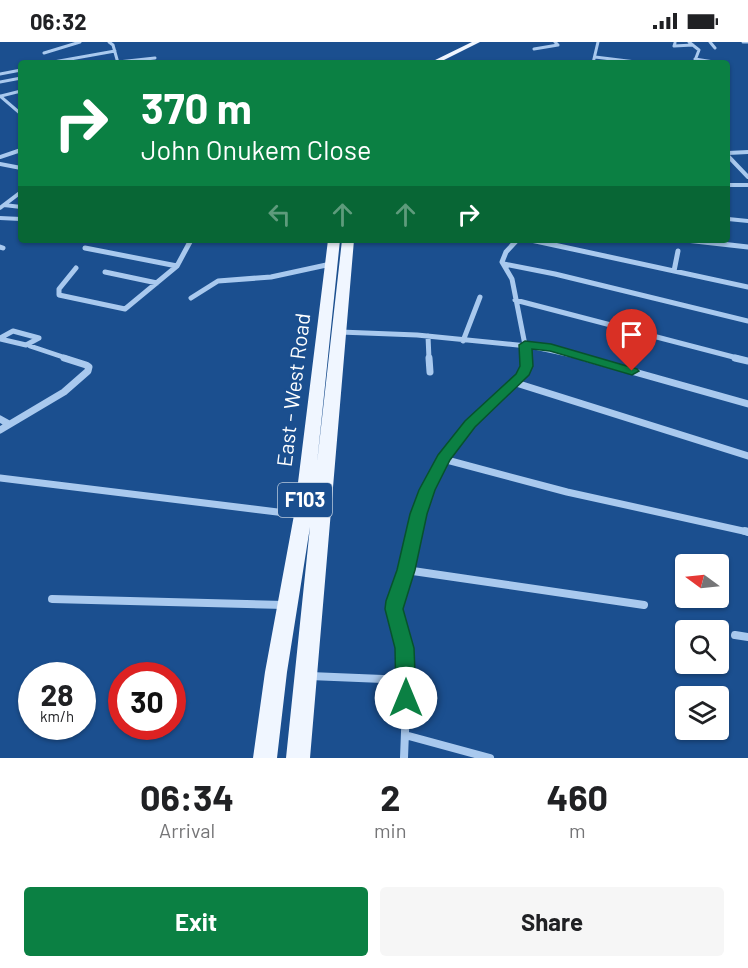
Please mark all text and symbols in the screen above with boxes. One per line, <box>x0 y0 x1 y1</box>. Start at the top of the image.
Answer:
text: 06:32 <box>30 8 87 34</box>
text: 370 m <box>141 82 252 132</box>
icon: right <box>42 84 120 162</box>
text: John Onukem Close <box>141 133 371 165</box>
icon: left <box>263 198 296 231</box>
icon: ahead <box>326 198 359 231</box>
icon: ahead <box>389 198 422 231</box>
icon: right <box>452 198 485 231</box>
pin <box>606 309 657 371</box>
street label: East - West Road <box>271 312 314 468</box>
icon: arrive <box>615 318 648 351</box>
road number: F103 <box>278 483 332 517</box>
north arrow <box>675 554 729 608</box>
map controls <box>675 554 729 740</box>
button: search <box>675 620 729 674</box>
speed limit sign: 30 <box>108 662 186 740</box>
position arrow <box>374 666 438 730</box>
text: 28 <box>40 676 74 712</box>
button: layers <box>675 686 729 740</box>
text: km/h <box>40 707 74 725</box>
text: 06:34 <box>140 775 234 818</box>
text: 2 <box>380 775 400 818</box>
text: 460 <box>546 775 608 818</box>
text: Arrival <box>159 818 215 842</box>
text: min <box>374 818 406 842</box>
text: m <box>569 818 586 842</box>
button: Exit <box>24 887 368 956</box>
button: Share <box>380 887 724 956</box>

